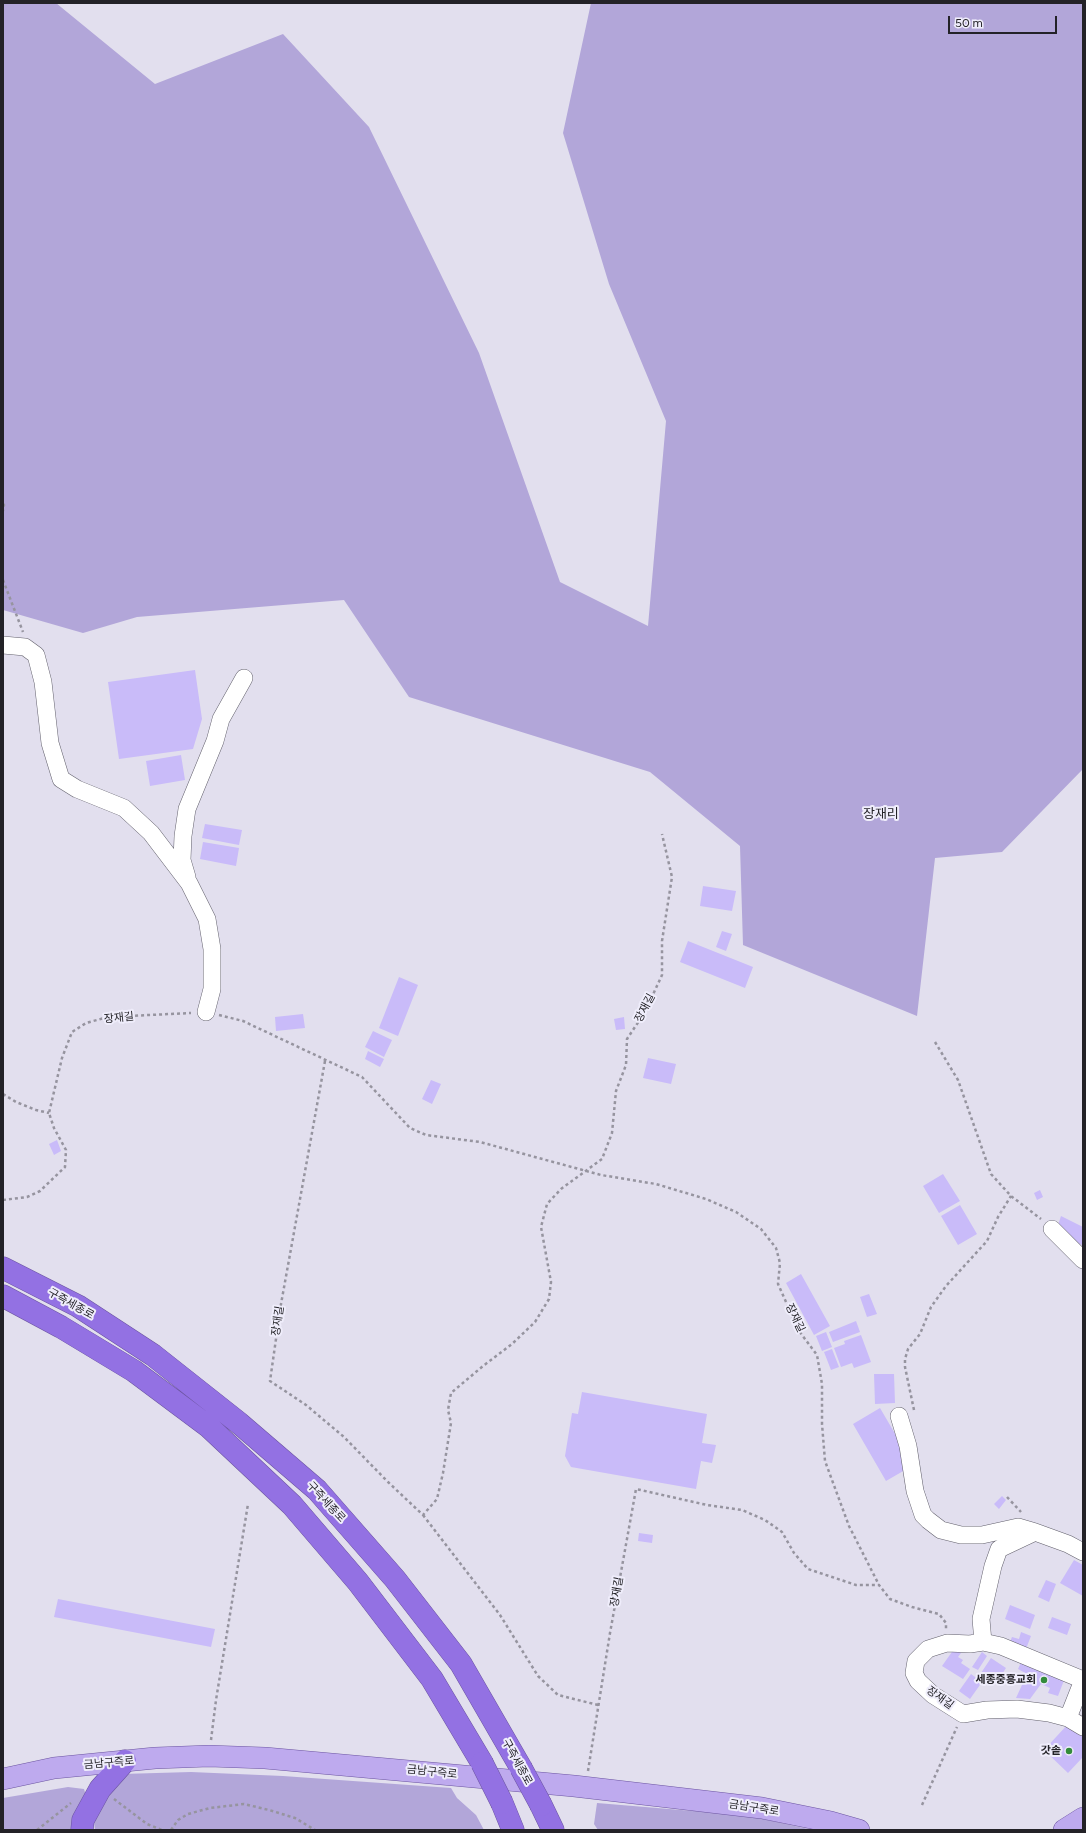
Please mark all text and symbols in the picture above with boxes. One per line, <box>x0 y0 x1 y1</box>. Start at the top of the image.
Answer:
scale bar <box>950 8 1059 34</box>
text: 50 m <box>955 16 983 30</box>
district label: 장재리 <box>863 806 899 822</box>
street label: 장재길 <box>632 991 658 1025</box>
street label: 장재길 <box>103 1010 135 1026</box>
street label: 구즉세종로 <box>46 1286 96 1322</box>
street label: 장재길 <box>782 1301 808 1335</box>
street label: 장재길 <box>269 1305 287 1337</box>
street label: 구즉세종로 <box>304 1479 348 1525</box>
street label: 장재길 <box>608 1576 626 1608</box>
place label: 세종중흥교회 <box>975 1673 1036 1687</box>
marker: 세종중흥교회 <box>1039 1675 1049 1685</box>
street label: 장재길 <box>924 1684 956 1712</box>
street label: 구즉세종로 <box>499 1737 535 1787</box>
place label: 갓솥 <box>1041 1744 1061 1758</box>
marker: 갓솥 <box>1064 1746 1074 1756</box>
street label: 금남구즉로 <box>83 1754 135 1772</box>
street label: 금남구즉로 <box>406 1763 458 1781</box>
street label: 금남구즉로 <box>728 1798 780 1818</box>

